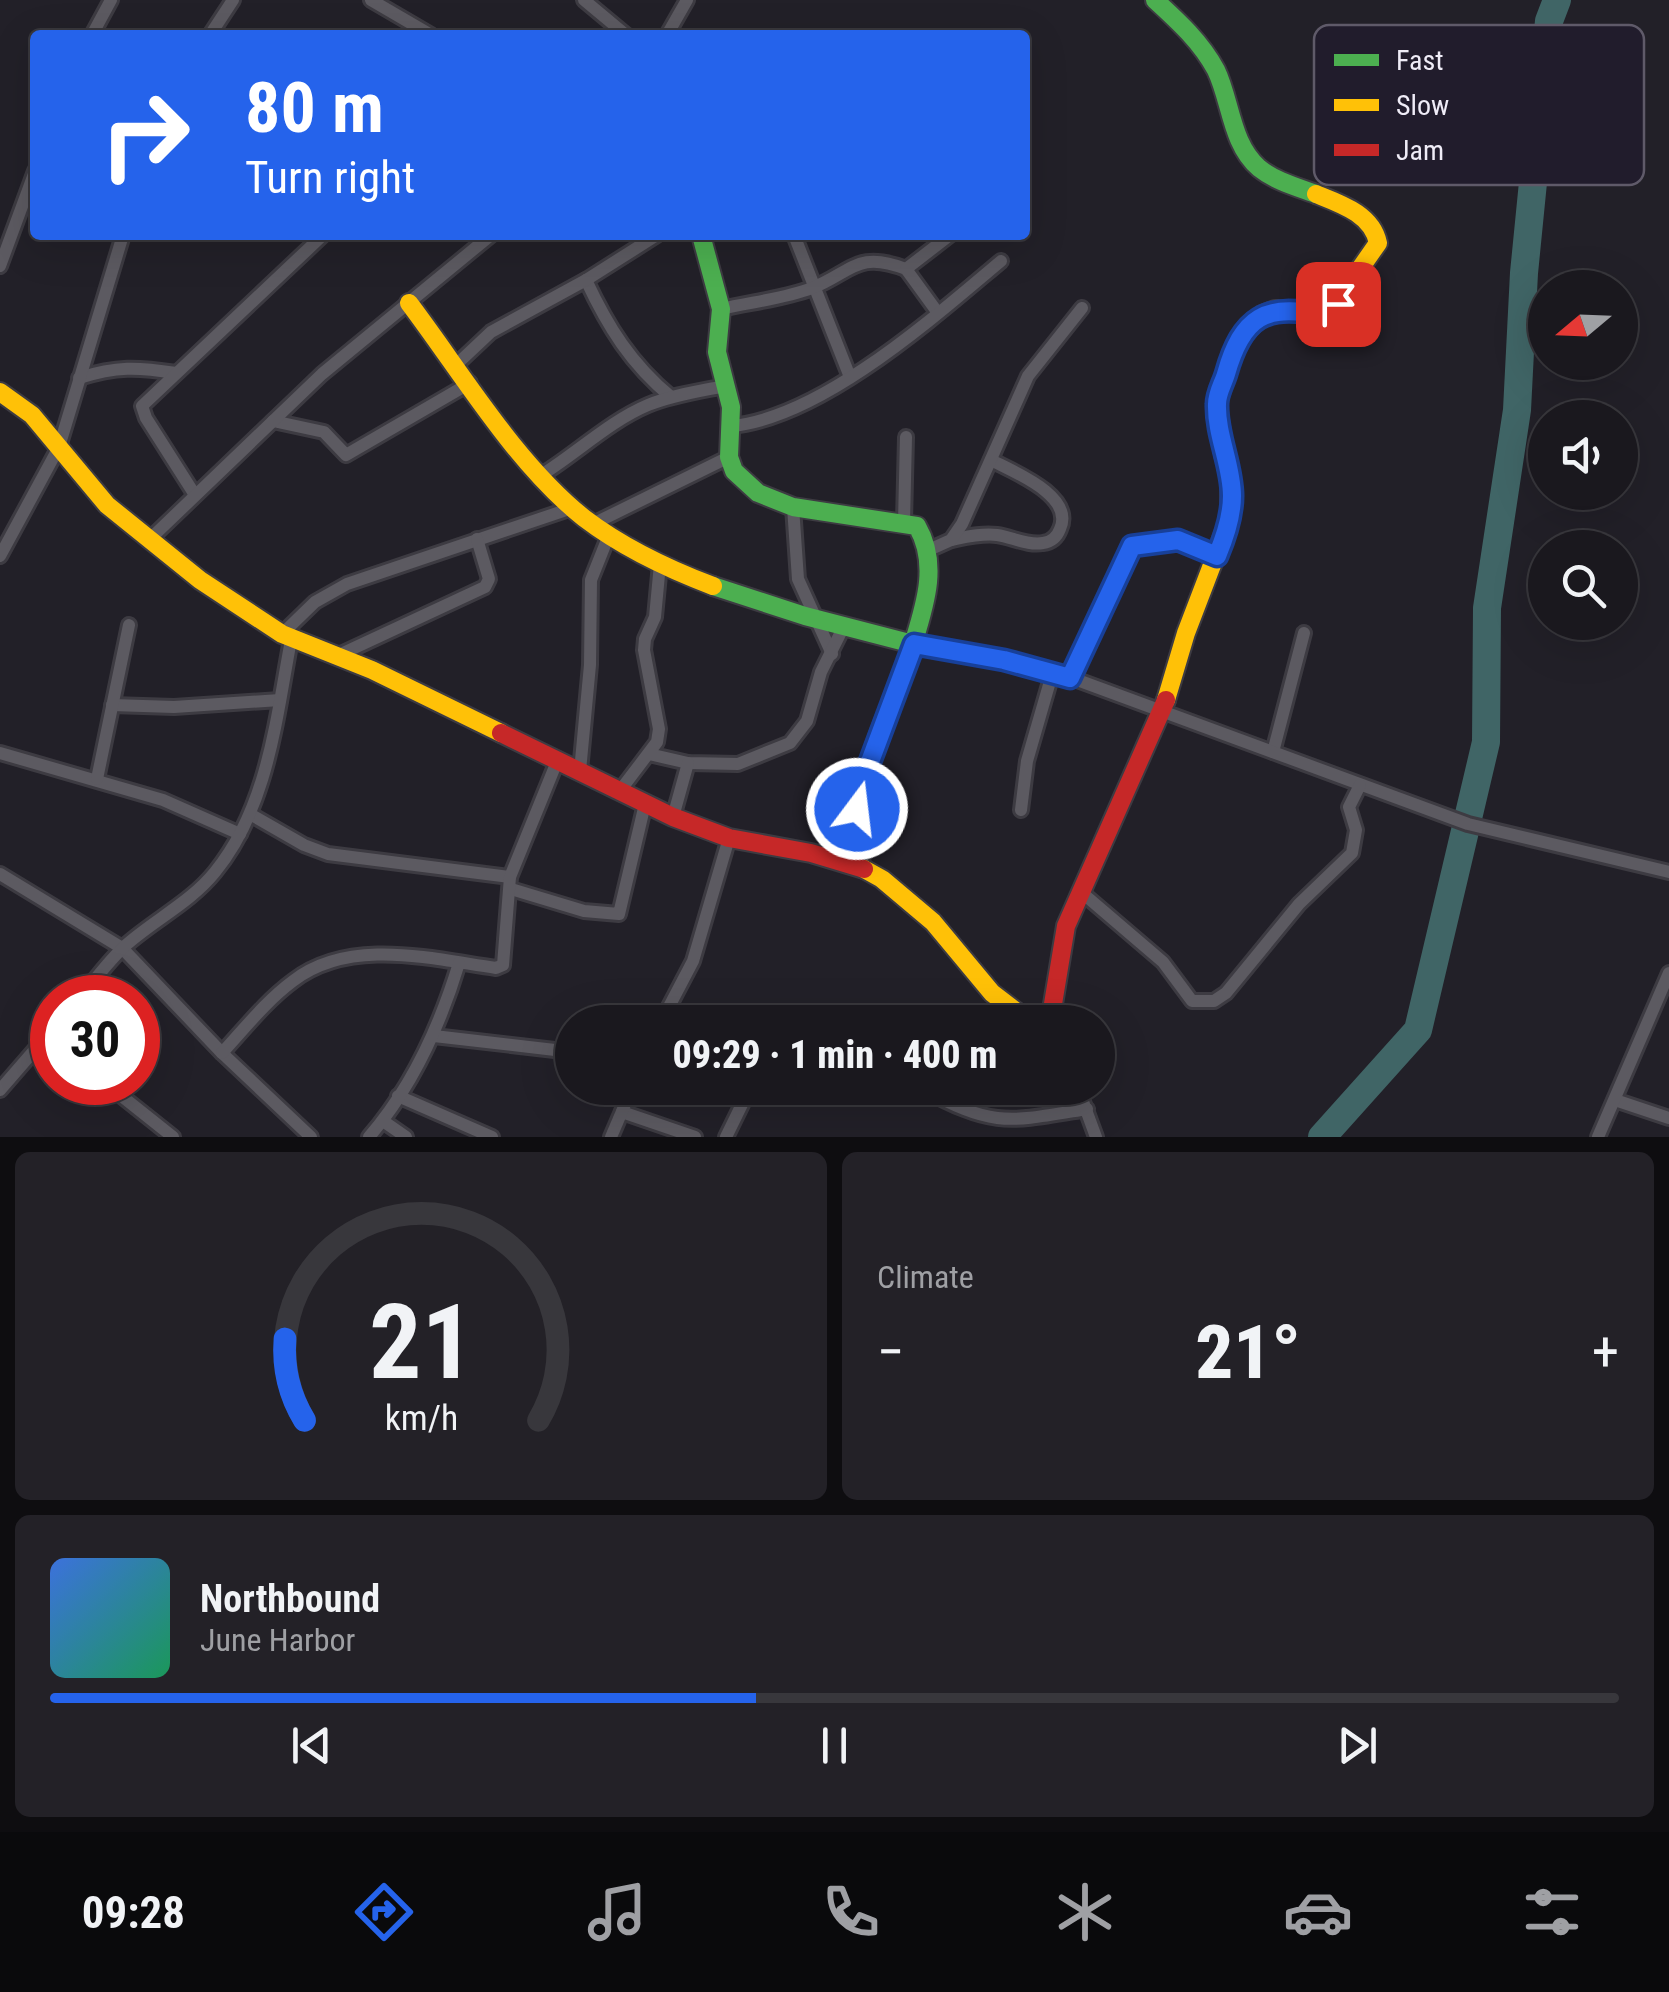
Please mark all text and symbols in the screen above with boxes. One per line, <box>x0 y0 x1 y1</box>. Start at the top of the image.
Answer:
legend <box>1314 25 1644 185</box>
text: Fast <box>1396 44 1443 77</box>
text: 80 m <box>245 67 384 149</box>
icon: right <box>80 70 210 200</box>
text: Slow <box>1396 89 1449 122</box>
text: Jam <box>1396 134 1444 167</box>
text: Turn right <box>245 151 415 204</box>
pin <box>1296 262 1381 347</box>
north arrow <box>1528 270 1638 380</box>
map controls <box>1528 270 1638 640</box>
icon: arrive <box>1311 277 1366 332</box>
button: sound <box>1528 400 1638 510</box>
button: search <box>1528 530 1638 640</box>
position arrow <box>805 757 909 861</box>
speed limit sign: 30 <box>30 975 160 1105</box>
text: 09:29 · 1 min · 400 m <box>673 1033 997 1077</box>
text: Climate <box>877 1258 974 1296</box>
text: 21 <box>368 1282 474 1403</box>
text: 21° <box>1195 1308 1301 1396</box>
text: − <box>877 1320 905 1384</box>
text: + <box>1592 1320 1619 1384</box>
text: km/h <box>384 1397 458 1439</box>
text: Northbound <box>200 1577 380 1621</box>
text: June Harbor <box>200 1621 355 1659</box>
icon: previous <box>284 1718 339 1773</box>
icon: pause <box>807 1718 862 1773</box>
icon: next <box>1330 1718 1385 1773</box>
icon: directions <box>349 1877 419 1947</box>
icon: music <box>582 1877 652 1947</box>
icon: phone <box>816 1877 886 1947</box>
icon: climate <box>1050 1877 1120 1947</box>
icon: car <box>1283 1877 1353 1947</box>
icon: filters <box>1517 1877 1587 1947</box>
text: 09:28 <box>82 1886 185 1939</box>

